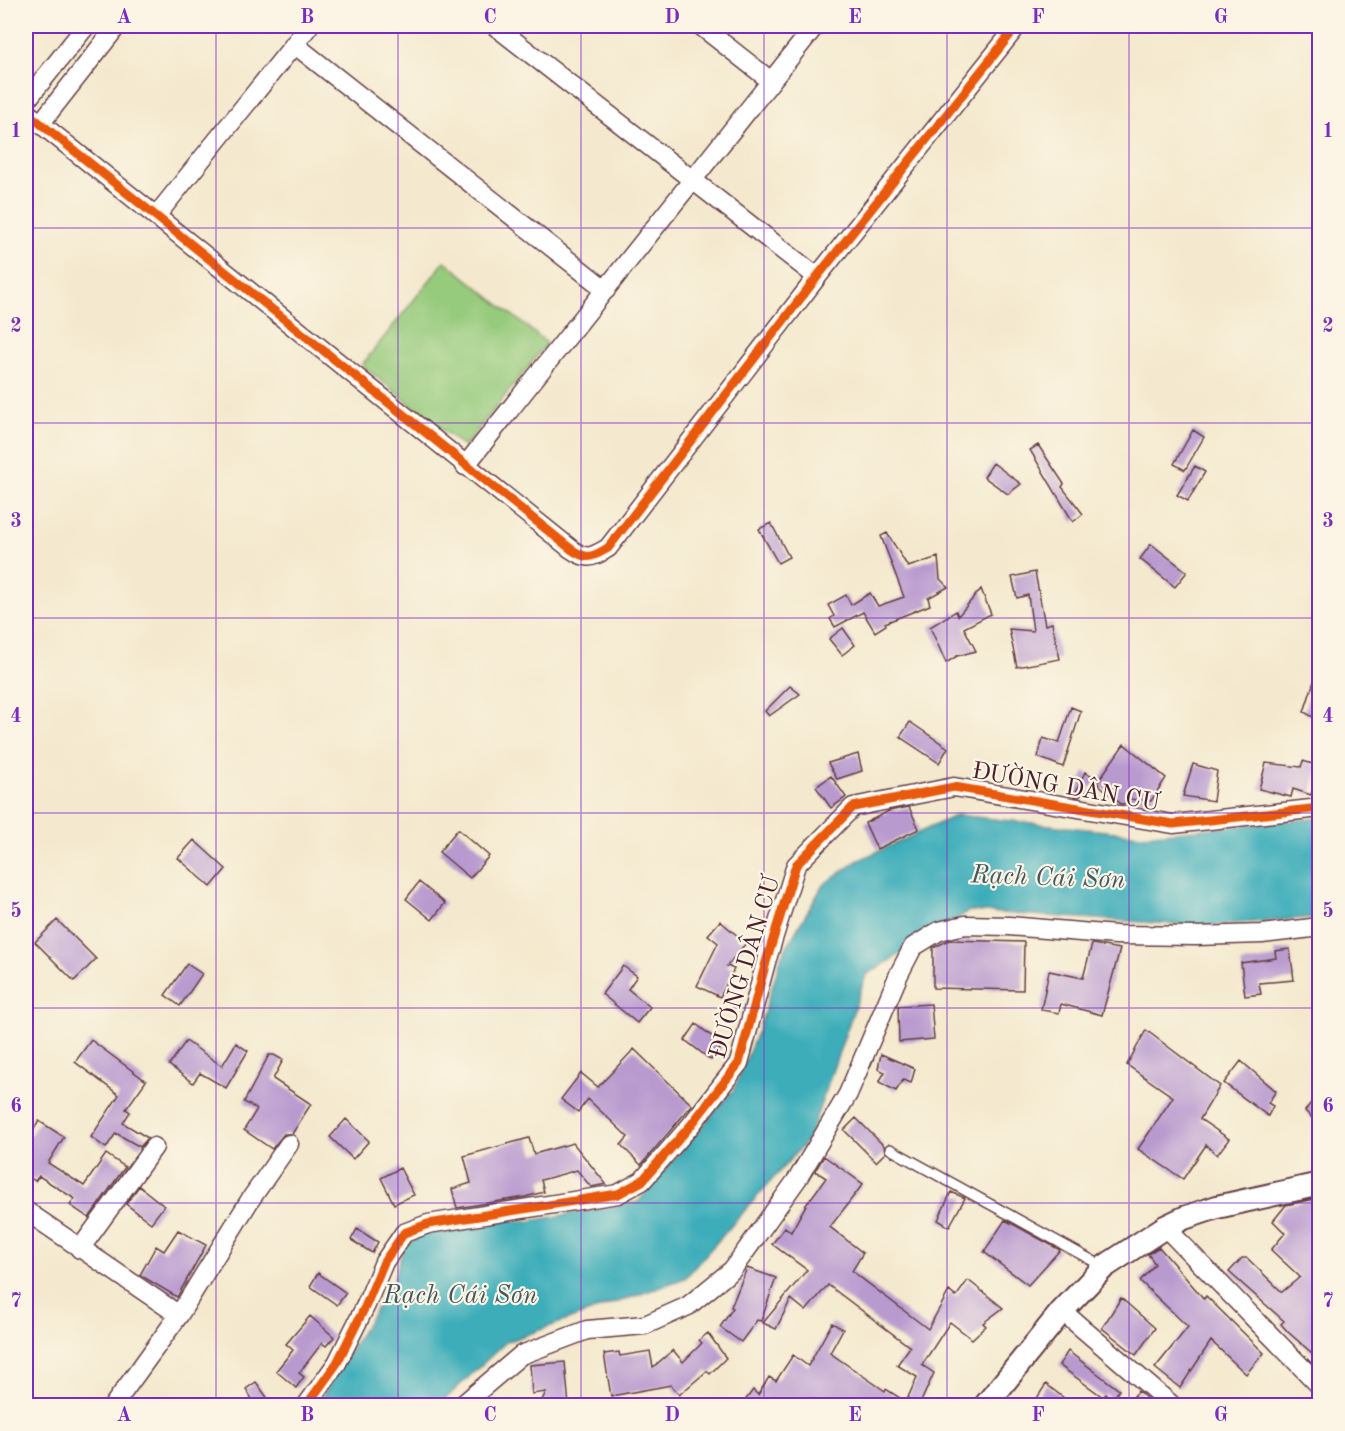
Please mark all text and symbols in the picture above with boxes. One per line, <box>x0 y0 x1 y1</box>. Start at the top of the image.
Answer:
text: A <box>116 8 132 28</box>
text: B <box>300 8 314 28</box>
text: C <box>483 8 497 28</box>
text: D <box>664 8 680 28</box>
text: E <box>848 8 862 28</box>
text: F <box>1031 8 1045 28</box>
text: G <box>1214 8 1228 28</box>
text: 1 <box>10 122 22 142</box>
text: 1 <box>1322 122 1334 142</box>
text: 2 <box>10 317 22 337</box>
text: 2 <box>1322 317 1334 337</box>
text: 3 <box>10 512 22 532</box>
text: 3 <box>1322 512 1334 532</box>
text: 4 <box>10 707 22 727</box>
text: 4 <box>1322 707 1334 727</box>
street label: ĐƯỜNG DÂN CƯ <box>970 755 1163 816</box>
water label: Rạch Cái Sơn <box>969 862 1126 894</box>
street label: ĐƯỜNG DÂN CƯ <box>702 871 785 1062</box>
text: 5 <box>10 901 22 922</box>
text: 5 <box>1322 901 1334 922</box>
text: 6 <box>10 1097 22 1117</box>
text: 6 <box>1322 1097 1334 1117</box>
water label: Rạch Cái Sơn <box>382 1283 537 1309</box>
text: 7 <box>10 1292 22 1312</box>
text: 7 <box>1322 1292 1334 1312</box>
text: A <box>116 1406 132 1426</box>
text: B <box>300 1406 314 1426</box>
text: C <box>483 1406 497 1426</box>
text: D <box>664 1406 680 1426</box>
text: E <box>848 1406 862 1426</box>
text: F <box>1031 1406 1045 1426</box>
text: G <box>1214 1406 1228 1426</box>

